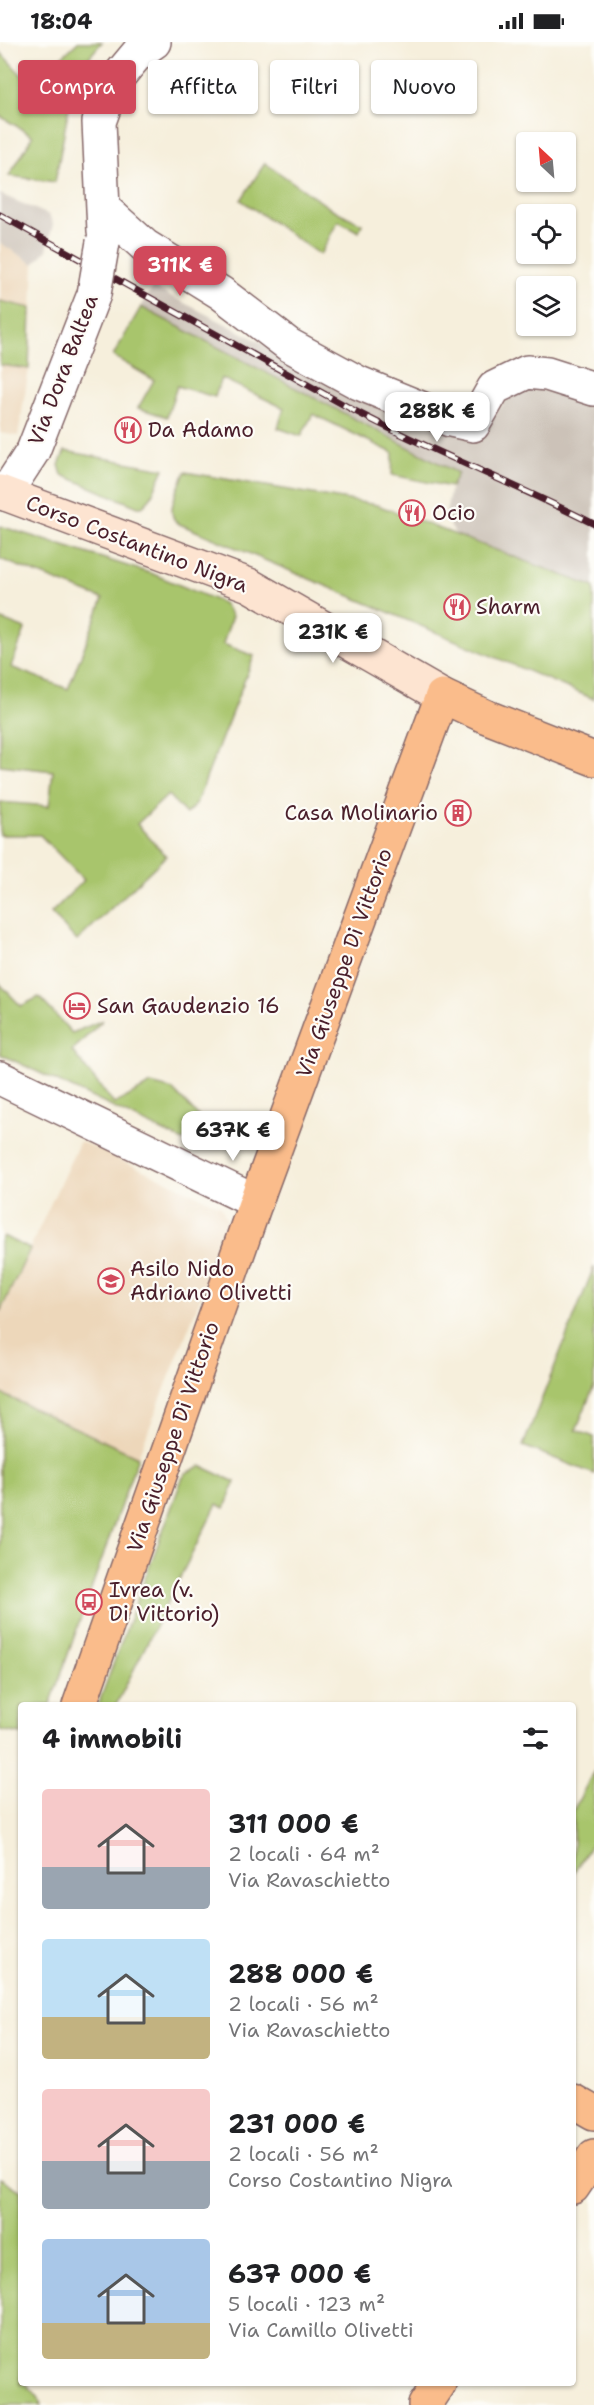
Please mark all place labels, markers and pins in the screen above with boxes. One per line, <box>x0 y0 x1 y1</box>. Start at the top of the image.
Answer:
pin: 311K € <box>131 246 229 297</box>
pin: 288K € <box>388 392 486 443</box>
restaurant icon: Da Adamo <box>113 415 143 445</box>
place label: Da Adamo <box>148 416 254 444</box>
restaurant icon: Ocio <box>397 498 427 528</box>
place label: Ocio <box>432 499 475 527</box>
restaurant icon: Sharm <box>442 592 472 622</box>
place label: Sharm <box>476 593 541 621</box>
pin: 231K € <box>284 613 382 664</box>
building icon: Casa Molinario <box>443 798 473 828</box>
place label: Casa Molinario <box>284 799 438 827</box>
hotel icon: San Gaudenzio 16 <box>62 991 92 1021</box>
place label: San Gaudenzio 16 <box>97 992 280 1020</box>
pin: 637K € <box>184 1111 282 1162</box>
place label: Asilo Nido Adriano Olivetti <box>130 1255 292 1307</box>
school or university icon: Asilo Nido Adriano Olivetti <box>96 1266 126 1296</box>
place label: Ivrea (v. Di Vittorio) <box>109 1576 219 1628</box>
bus stop icon: Ivrea (v. Di Vittorio) <box>74 1587 104 1617</box>

